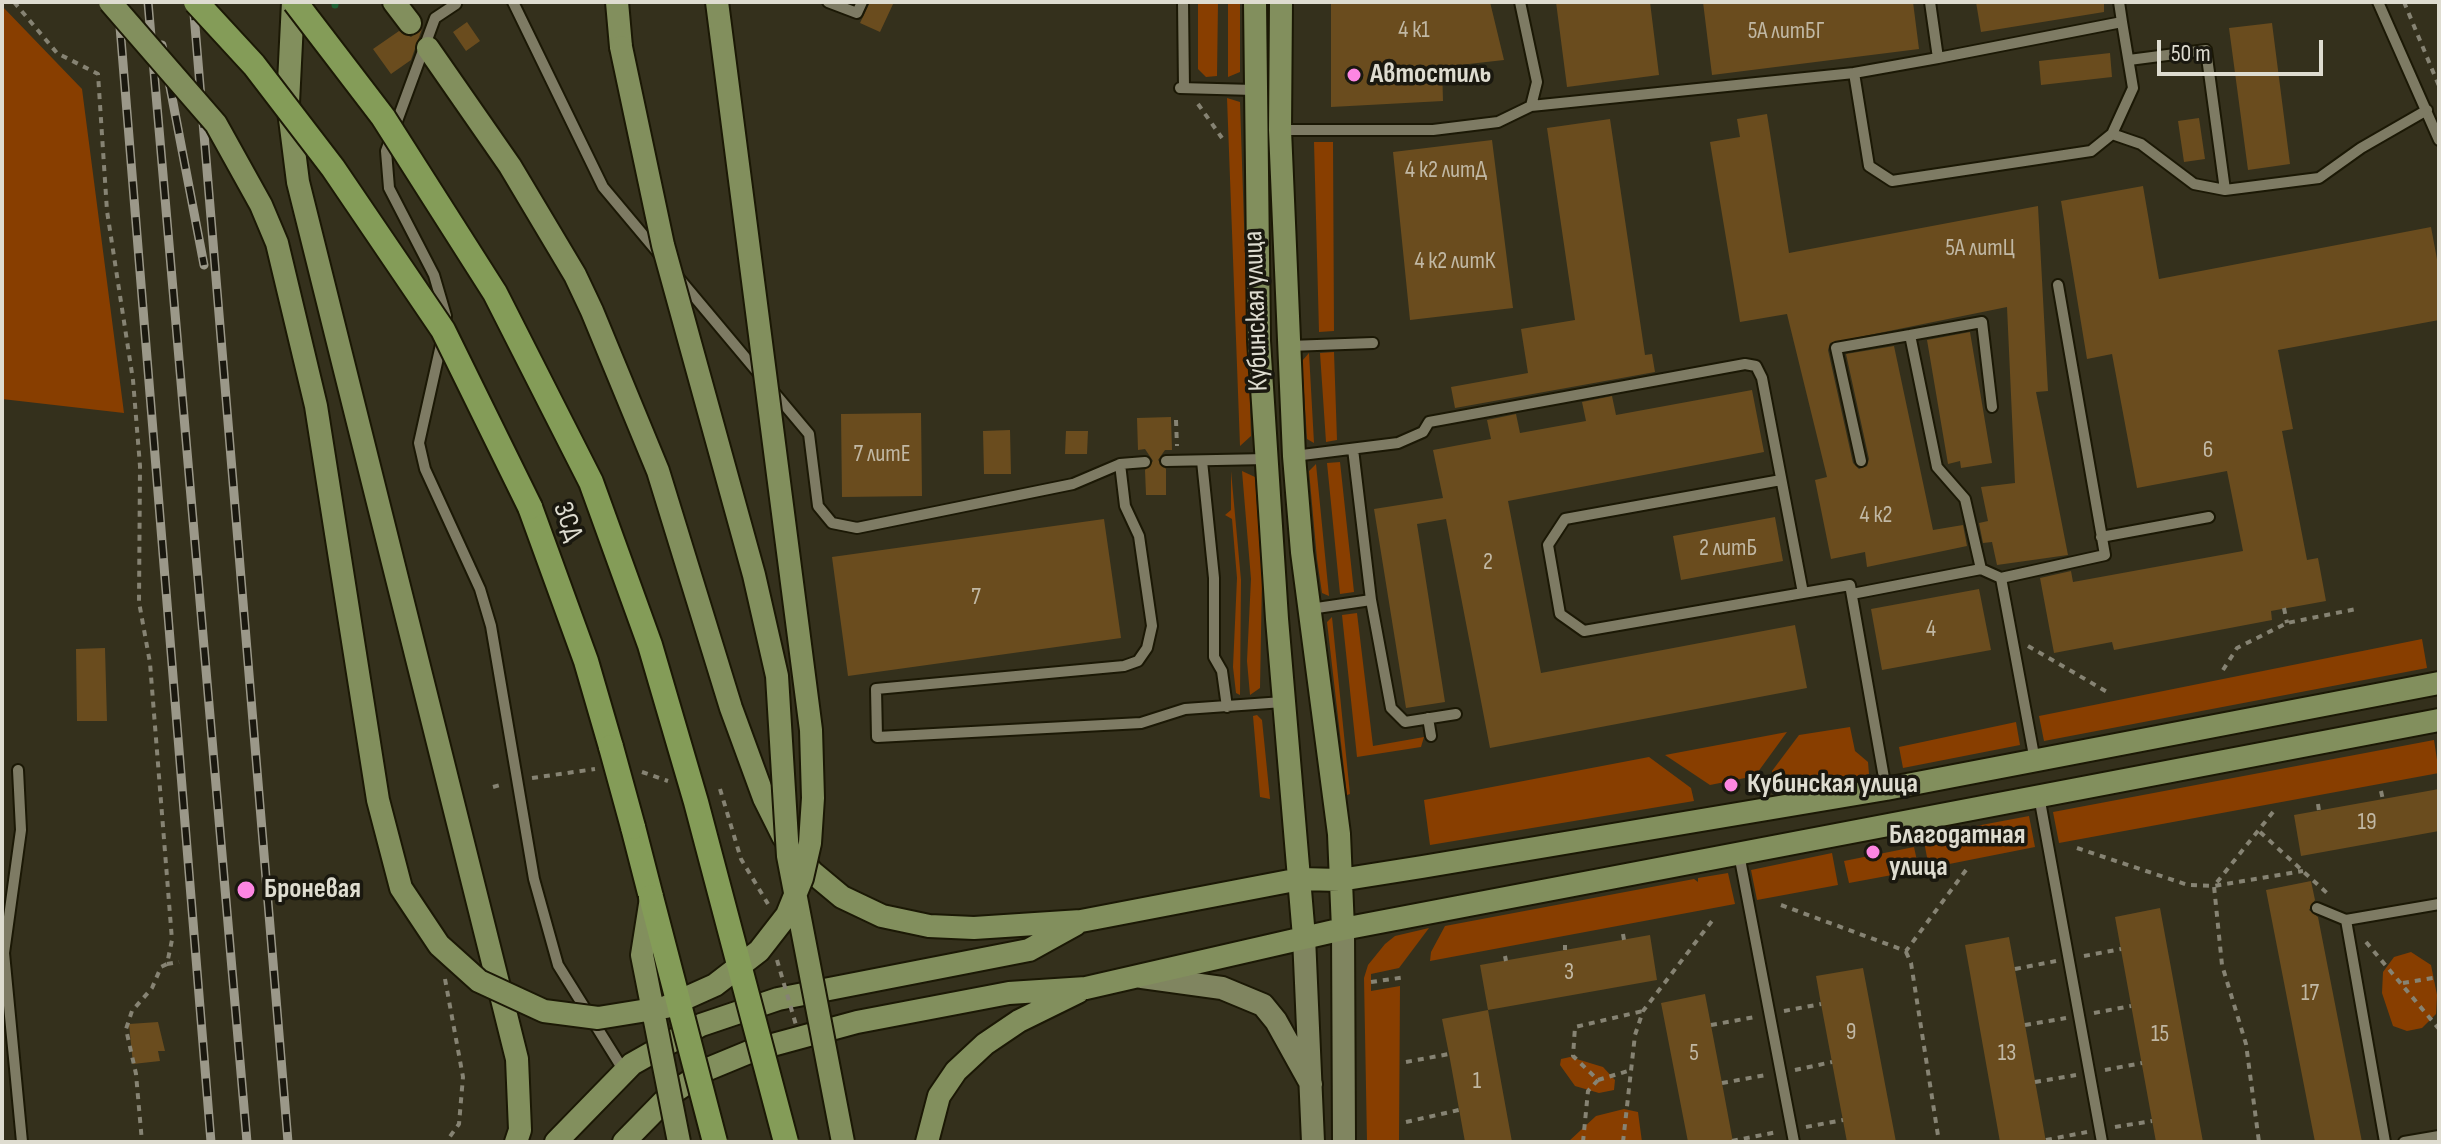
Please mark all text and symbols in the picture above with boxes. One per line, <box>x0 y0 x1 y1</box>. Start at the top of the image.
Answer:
house number: 4 к1 <box>1398 17 1430 45</box>
house number: 5А литБГ <box>1748 18 1824 46</box>
scale bar <box>2161 24 2327 74</box>
text: 50 m <box>2171 39 2211 68</box>
place label: Автостиль <box>1370 58 1491 92</box>
marker: Автостиль <box>1345 66 1363 84</box>
house number: 4 к2 литД <box>1405 157 1487 185</box>
street label: Кубинская улица <box>1237 230 1277 392</box>
house number: 5А литЦ <box>1945 235 2015 263</box>
house number: 4 к2 литК <box>1414 248 1496 276</box>
house number: 6 <box>2203 437 2213 465</box>
house number: 7 литЕ <box>853 441 911 469</box>
street label: ЗСД <box>544 498 590 546</box>
house number: 4 к2 <box>1860 502 1892 530</box>
house number: 2 литБ <box>1699 535 1757 563</box>
house number: 2 <box>1483 549 1493 577</box>
house number: 7 <box>971 584 981 612</box>
house number: 4 <box>1926 616 1936 644</box>
place label: Кубинская улица <box>1747 768 1918 802</box>
marker: Кубинская улица <box>1722 776 1740 794</box>
house number: 19 <box>2357 809 2377 837</box>
place label: Благодатная улица <box>1889 819 2025 885</box>
marker: Благодатная улица <box>1864 843 1882 861</box>
place label: Броневая <box>264 873 361 907</box>
marker: Броневая <box>235 879 257 901</box>
house number: 3 <box>1564 959 1574 987</box>
house number: 17 <box>2301 980 2319 1008</box>
house number: 9 <box>1846 1019 1856 1047</box>
house number: 15 <box>2151 1021 2169 1049</box>
house number: 5 <box>1689 1040 1699 1068</box>
house number: 13 <box>1998 1040 2016 1068</box>
house number: 1 <box>1473 1068 1481 1096</box>

